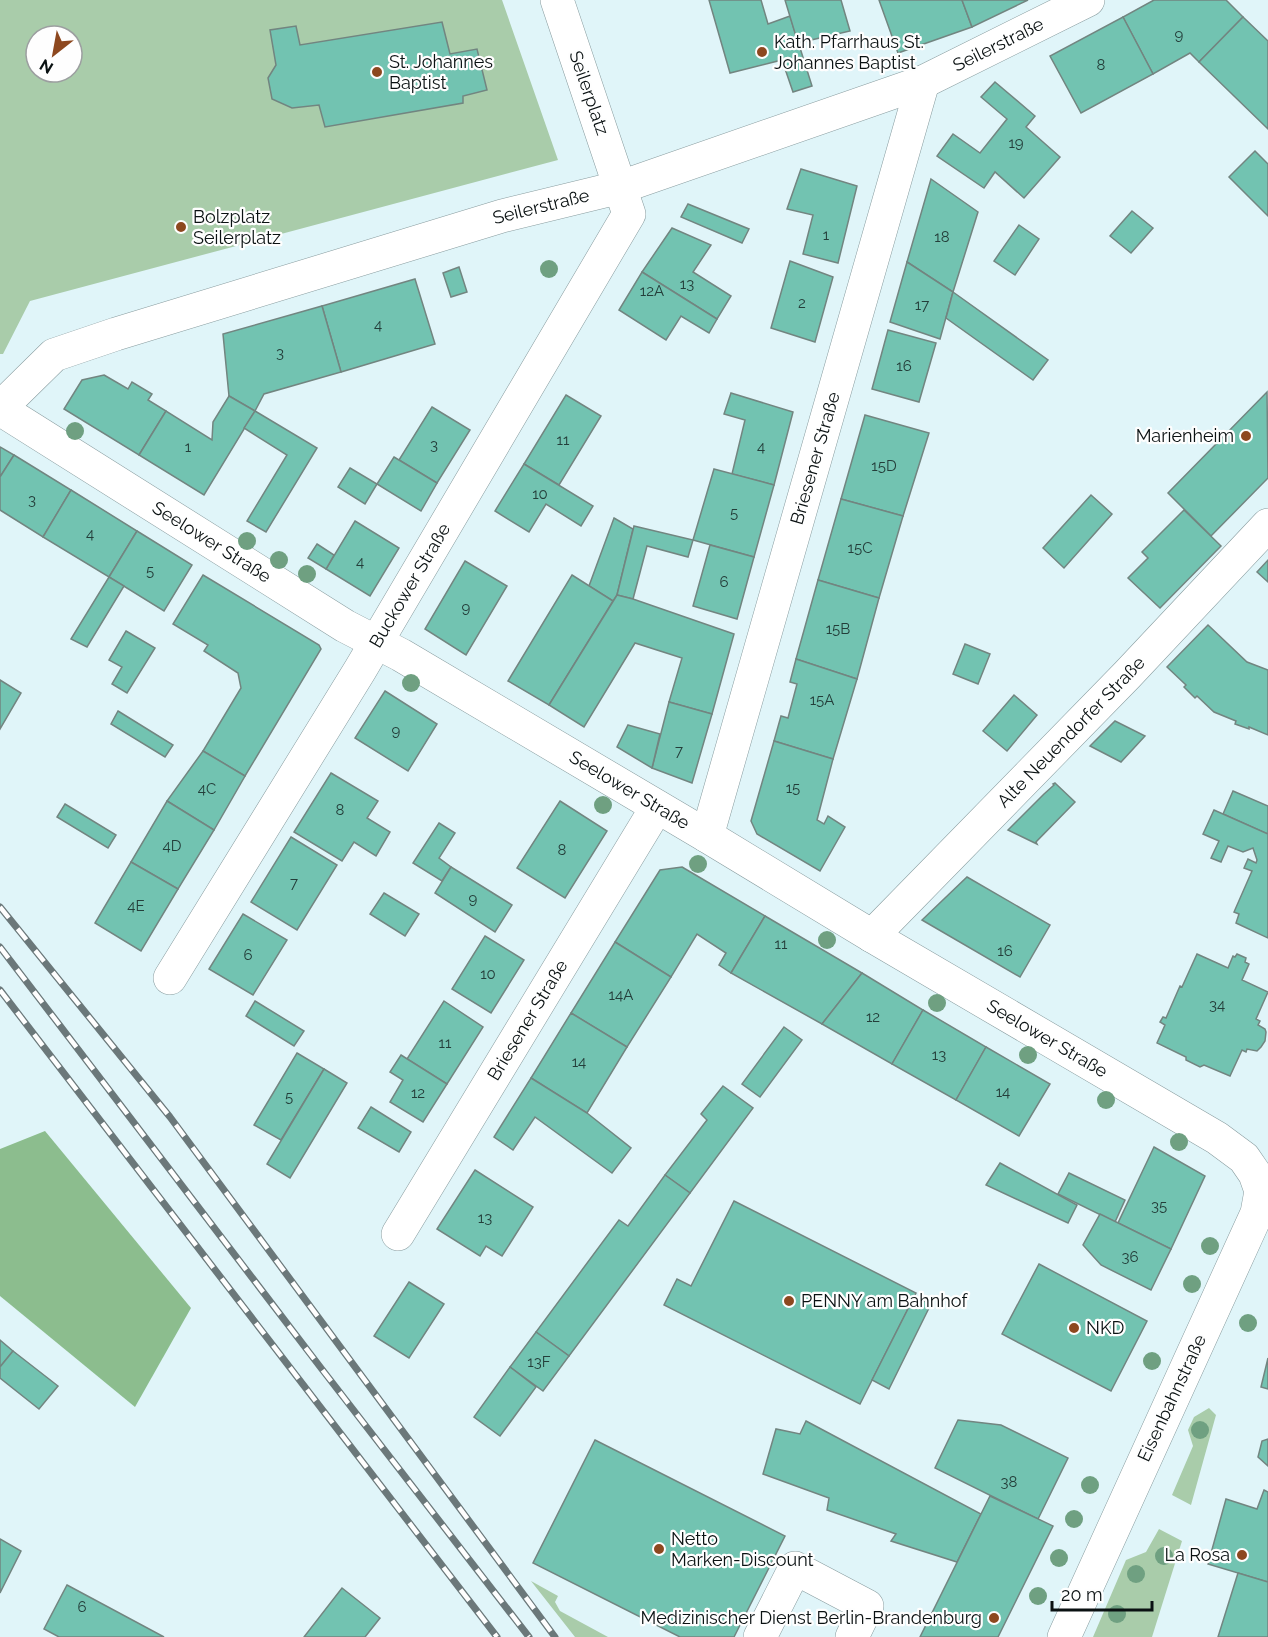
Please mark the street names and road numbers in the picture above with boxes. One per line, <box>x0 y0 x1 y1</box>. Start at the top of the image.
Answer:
street label: Seilerstraße <box>949 13 1047 75</box>
street label: Seilerplatz <box>565 48 614 138</box>
street label: Seilerstraße <box>490 184 592 228</box>
street label: Briesener Straße <box>786 389 844 527</box>
street label: Seelower Straße <box>149 497 275 587</box>
street label: Buckower Straße <box>365 519 454 651</box>
street label: Alte Neuendorfer Straße <box>992 652 1149 812</box>
street label: Seelower Straße <box>566 746 694 834</box>
street label: Briesener Straße <box>483 956 572 1084</box>
street label: Seelower Straße <box>983 995 1112 1082</box>
street label: Eisenbahnstraße <box>1133 1330 1210 1465</box>

